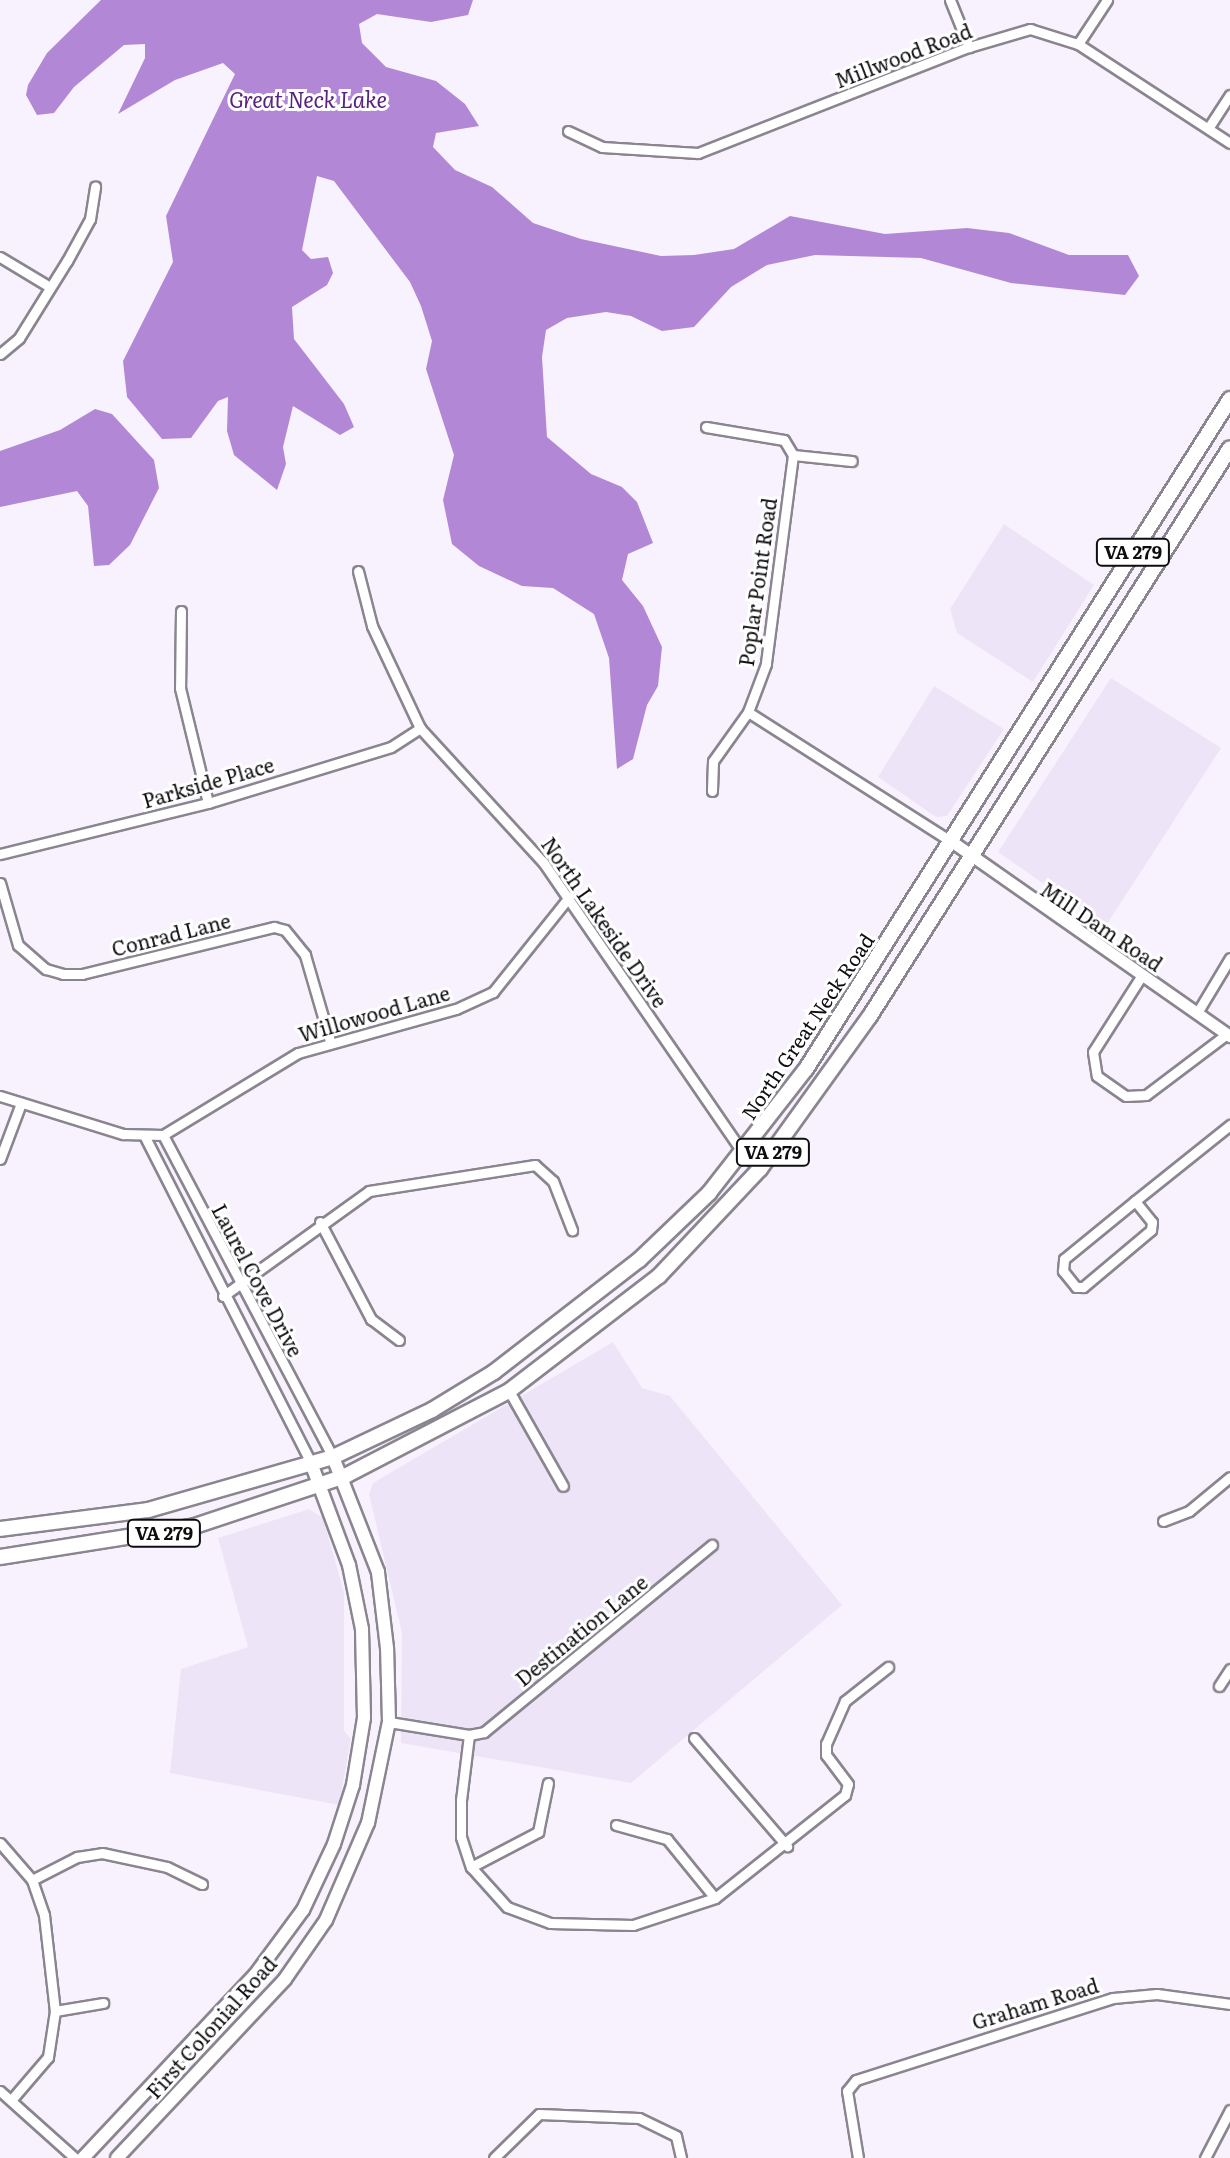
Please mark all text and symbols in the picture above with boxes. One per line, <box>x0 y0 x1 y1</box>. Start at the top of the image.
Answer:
street label: Millwood Road <box>831 18 975 92</box>
water label: Great Neck Lake <box>229 86 387 112</box>
street label: Poplar Point Road <box>733 496 781 668</box>
road number: VA 279 <box>1095 538 1171 566</box>
street label: Parkside Place <box>139 752 277 812</box>
street label: North Lakeside Drive <box>537 832 673 1012</box>
street label: Mill Dam Road <box>1037 876 1167 976</box>
street label: Conrad Lane <box>109 908 233 960</box>
street label: North Great Neck Road <box>736 928 878 1124</box>
street label: Willowood Lane <box>296 980 452 1046</box>
road number: VA 279 <box>735 1138 811 1166</box>
street label: Laurel Cove Drive <box>208 1200 308 1360</box>
road number: VA 279 <box>126 1519 202 1547</box>
street label: Destination Lane <box>510 1569 652 1691</box>
street label: First Colonial Road <box>141 1951 281 2103</box>
street label: Graham Road <box>969 1972 1101 2034</box>

